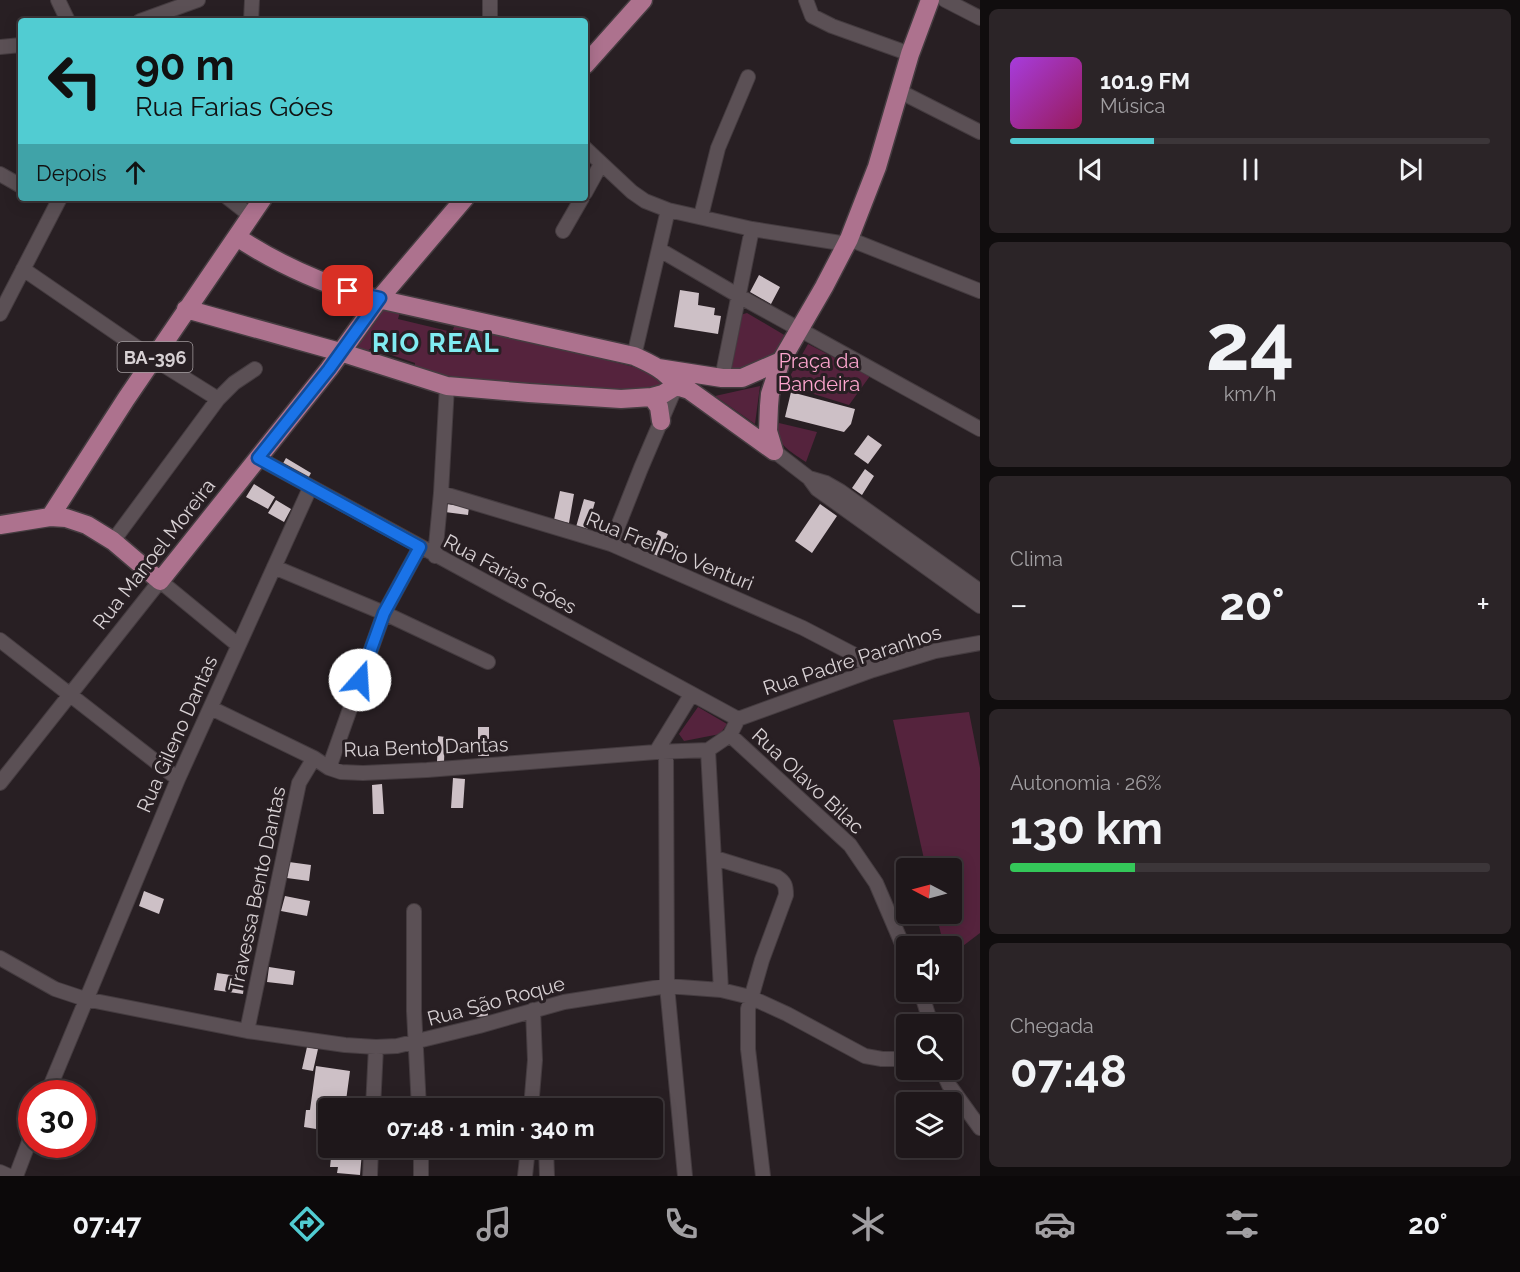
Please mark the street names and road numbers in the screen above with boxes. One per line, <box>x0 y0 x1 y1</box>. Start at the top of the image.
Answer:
road number: BA-396 <box>118 342 192 372</box>
street label: Rua Manoel Moreira <box>88 474 220 634</box>
street label: Rua Frei Pio Venturi <box>583 506 757 596</box>
street label: Rua Farias Góes <box>440 529 580 619</box>
street label: Rua Padre Paranhos <box>760 620 944 700</box>
street label: Rua Gileno Dantas <box>132 652 222 816</box>
street label: Rua Olavo Bilac <box>747 723 869 839</box>
street label: Rua Bento Dantas <box>343 732 509 762</box>
street label: Travessa Bento Dantas <box>223 784 291 994</box>
street label: Rua São Roque <box>425 971 568 1031</box>

